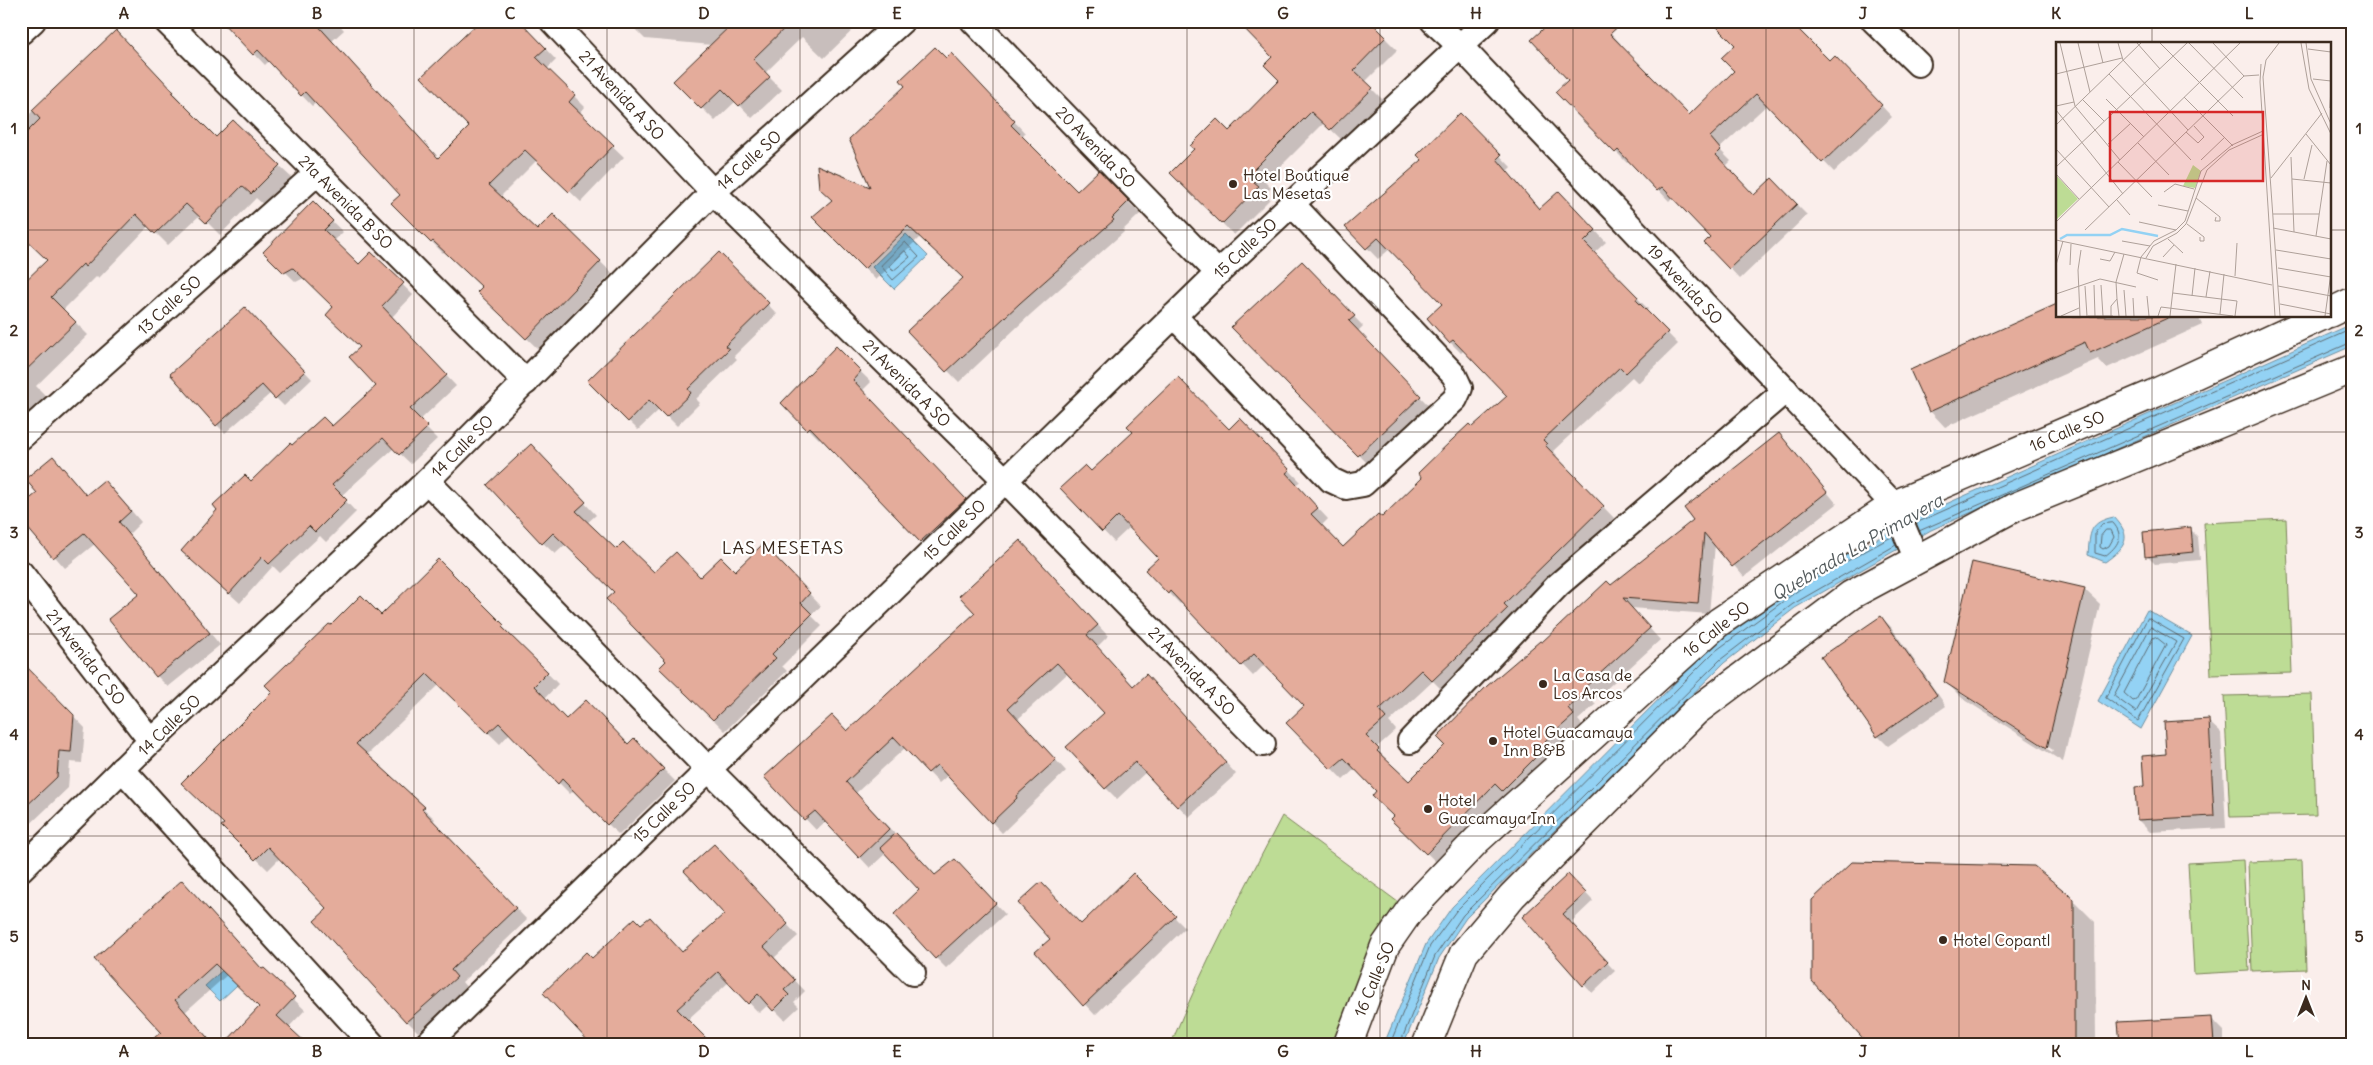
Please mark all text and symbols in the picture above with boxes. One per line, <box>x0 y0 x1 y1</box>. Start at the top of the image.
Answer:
text: A <box>119 3 129 23</box>
text: B <box>312 3 323 23</box>
text: C <box>505 3 516 23</box>
text: D <box>698 3 710 23</box>
text: E <box>892 3 902 23</box>
text: F <box>1085 3 1095 23</box>
text: G <box>1277 3 1289 23</box>
text: H <box>1470 3 1482 23</box>
text: I <box>1666 3 1673 23</box>
text: J <box>1859 3 1868 23</box>
text: K <box>2051 3 2061 23</box>
text: L <box>2245 3 2254 23</box>
inset map <box>2056 42 2330 318</box>
street label: 21 Avenida A SO <box>575 46 669 144</box>
street label: 20 Avenida SO <box>1052 102 1140 192</box>
text: 1 <box>11 118 17 138</box>
text: 1 <box>2356 118 2362 138</box>
street label: 14 Calle SO <box>713 126 785 194</box>
street label: 21a Avenida B SO <box>295 151 397 253</box>
place label: Hotel Boutique Las Mesetas <box>1243 165 1349 203</box>
marker: Hotel Boutique Las Mesetas <box>1227 178 1239 190</box>
street label: 15 Calle SO <box>1209 213 1281 283</box>
street label: 19 Avenida SO <box>1643 240 1727 328</box>
street label: 13 Calle SO <box>133 271 205 339</box>
text: 2 <box>10 320 19 340</box>
text: 2 <box>2355 320 2364 340</box>
street label: 21 Avenida A SO <box>859 335 955 431</box>
street label: 16 Calle SO <box>2026 406 2108 456</box>
street label: 14 Calle SO <box>427 411 497 481</box>
water label: Quebrada La Primavera <box>1767 488 1948 606</box>
street label: 15 Calle SO <box>918 495 990 565</box>
text: 3 <box>9 522 19 542</box>
text: 3 <box>2354 522 2364 542</box>
district label: LAS MESETAS <box>722 536 844 559</box>
street label: 16 Calle SO <box>1678 597 1754 661</box>
street label: 21 Avenida C SO <box>42 605 130 709</box>
street label: 21 Avenida A SO <box>1144 622 1240 720</box>
place label: La Casa de Los Arcos <box>1553 665 1632 703</box>
marker: La Casa de Los Arcos <box>1537 678 1549 690</box>
street label: 14 Calle SO <box>133 690 205 760</box>
place label: Hotel Guacamaya Inn B&B <box>1503 722 1633 760</box>
text: 4 <box>9 724 19 744</box>
text: 4 <box>2354 724 2364 744</box>
marker: Hotel Guacamaya Inn B&B <box>1487 735 1499 747</box>
street label: 15 Calle SO <box>628 777 700 847</box>
place label: Hotel Guacamaya Inn <box>1438 790 1556 828</box>
marker: Hotel Guacamaya Inn <box>1422 803 1434 815</box>
text: 5 <box>9 926 19 946</box>
text: 5 <box>2354 926 2364 946</box>
place label: Hotel Copantl <box>1953 930 2050 950</box>
marker: Hotel Copantl <box>1937 934 1949 946</box>
street label: 16 Calle SO <box>1349 938 1399 1020</box>
north arrow <box>2280 972 2330 1022</box>
text: N <box>2301 976 2311 994</box>
text: A <box>119 1041 129 1061</box>
text: B <box>312 1041 323 1061</box>
text: C <box>505 1041 516 1061</box>
text: D <box>698 1041 710 1061</box>
text: E <box>892 1041 902 1061</box>
text: F <box>1085 1041 1095 1061</box>
text: G <box>1277 1041 1289 1061</box>
text: H <box>1470 1041 1482 1061</box>
text: I <box>1666 1041 1673 1061</box>
text: J <box>1859 1041 1868 1061</box>
text: K <box>2051 1041 2061 1061</box>
text: L <box>2245 1041 2254 1061</box>

